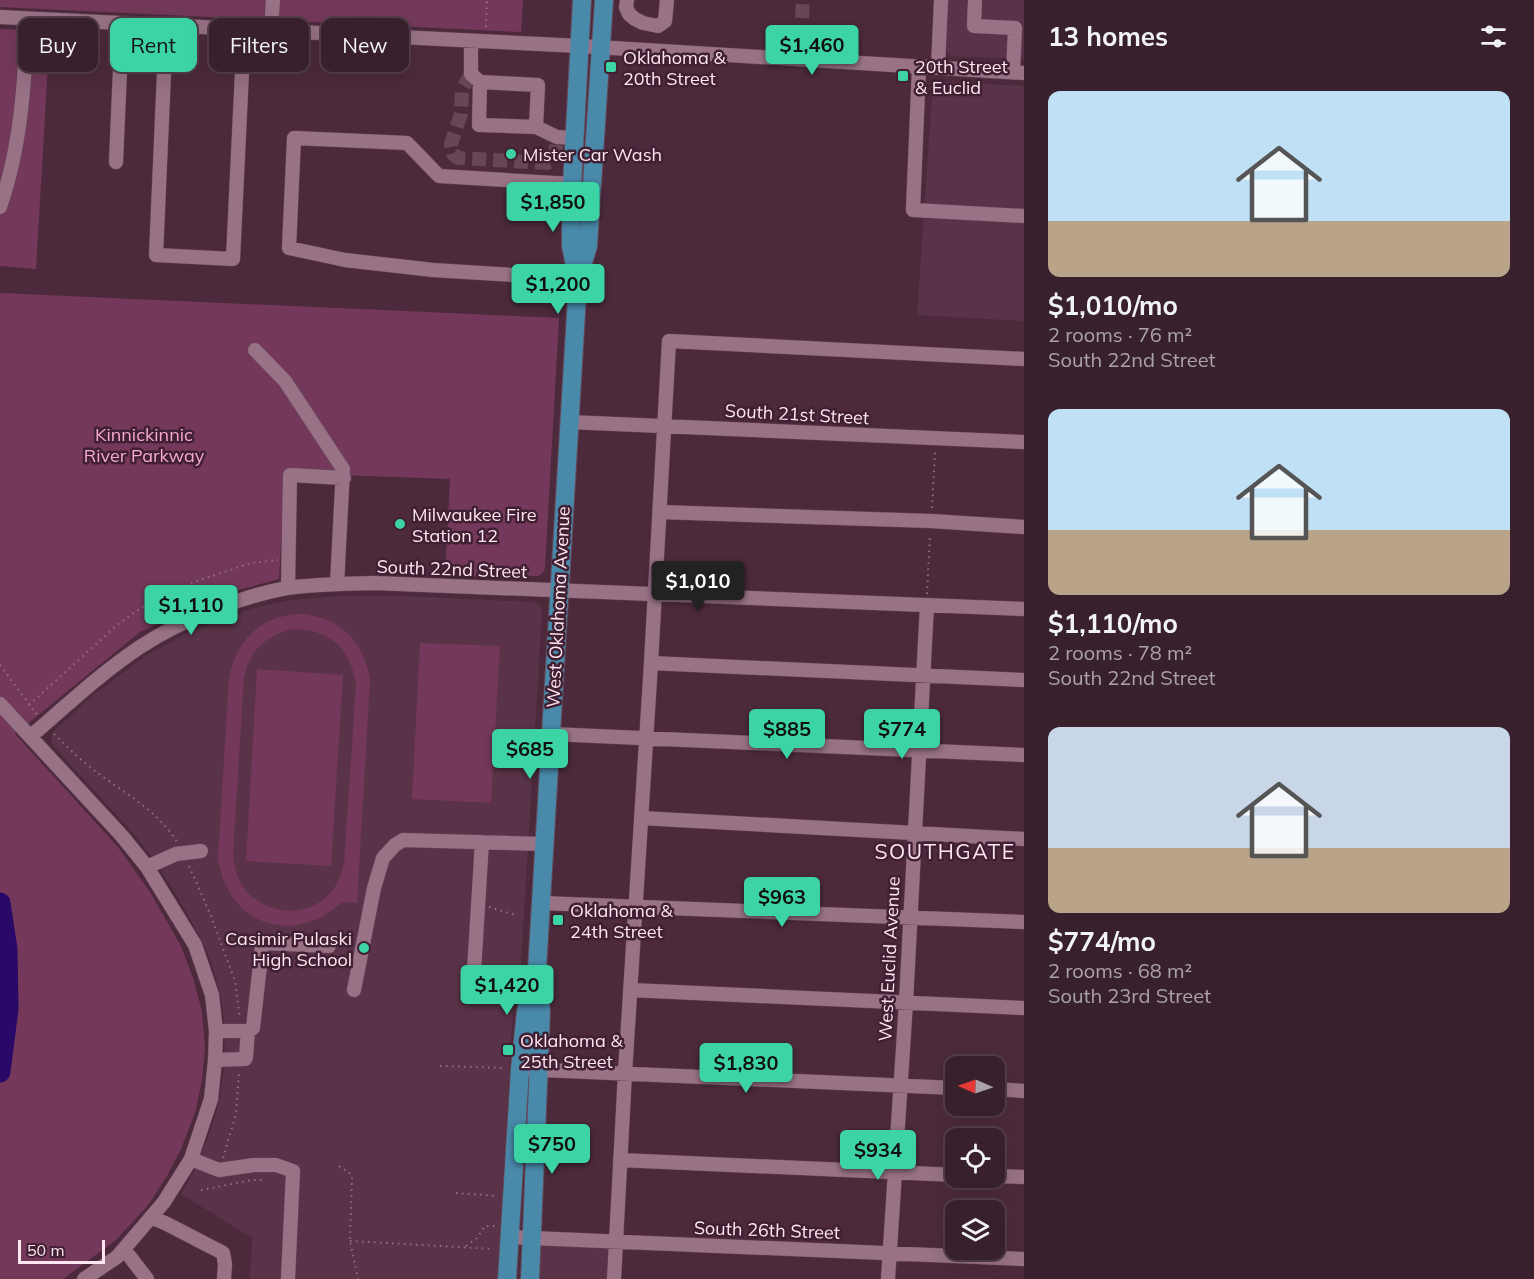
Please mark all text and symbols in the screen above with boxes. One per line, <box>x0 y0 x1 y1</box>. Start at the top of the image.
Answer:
chip: Buy <box>18 18 98 72</box>
chip: Rent <box>110 18 197 72</box>
chip: Filters <box>209 18 309 72</box>
chip: New <box>321 18 409 72</box>
text: 13 homes <box>1048 20 1168 53</box>
icon: filters <box>1477 20 1510 53</box>
pin: $1,460 <box>763 25 861 76</box>
text: $1,460 <box>780 32 844 57</box>
place label: Oklahoma & 20th Street <box>623 46 726 90</box>
place label: 20th Street & Euclid <box>915 55 1008 99</box>
marker: Oklahoma & 20th Street <box>604 60 618 74</box>
marker: 20th Street & Euclid <box>896 69 910 83</box>
icon: home <box>1225 130 1333 238</box>
place label: Mister Car Wash <box>523 143 662 166</box>
marker: Mister Car Wash <box>504 147 518 161</box>
pin: $1,850 <box>504 182 602 233</box>
text: $1,850 <box>521 189 585 214</box>
pin: $1,200 <box>509 264 607 315</box>
text: $1,200 <box>526 271 590 296</box>
text: $1,010/mo <box>1048 289 1178 322</box>
text: 2 rooms · 76 m² <box>1048 322 1192 347</box>
text: South 22nd Street <box>1048 347 1216 372</box>
street label: South 21st Street <box>724 399 870 429</box>
park label: Kinnickinnic River Parkway <box>84 423 205 467</box>
icon: home <box>1225 448 1333 556</box>
place label: Milwaukee Fire Station 12 <box>412 503 537 547</box>
street label: West Oklahoma Avenue <box>541 506 575 708</box>
marker: Milwaukee Fire Station 12 <box>393 517 407 531</box>
street label: South 22nd Street <box>376 555 528 583</box>
pin: $1,010 <box>649 561 747 612</box>
text: $1,010 <box>666 568 730 593</box>
pin: $1,110 <box>142 585 240 636</box>
text: $1,110 <box>159 592 223 617</box>
text: $1,110/mo <box>1048 607 1178 640</box>
text: 2 rooms · 78 m² <box>1048 640 1192 665</box>
text: South 22nd Street <box>1048 665 1216 690</box>
pin: $885 <box>751 709 823 760</box>
pin: $774 <box>866 709 938 760</box>
text: $885 <box>763 716 811 741</box>
text: $774 <box>878 716 926 741</box>
pin: $685 <box>494 729 566 780</box>
text: $685 <box>506 736 554 761</box>
icon: home <box>1225 766 1333 874</box>
district label: SOUTHGATE <box>874 838 1016 864</box>
street label: West Euclid Avenue <box>873 876 905 1042</box>
pin: $963 <box>746 877 818 928</box>
text: $963 <box>758 884 806 909</box>
place label: Oklahoma & 24th Street <box>570 899 673 943</box>
marker: Oklahoma & 24th Street <box>551 913 565 927</box>
text: $774/mo <box>1048 925 1156 958</box>
place label: Casimir Pulaski High School <box>225 927 352 971</box>
marker: Casimir Pulaski High School <box>357 941 371 955</box>
text: 2 rooms · 68 m² <box>1048 958 1192 983</box>
pin: $1,420 <box>458 965 556 1016</box>
text: $1,420 <box>475 972 539 997</box>
text: South 23rd Street <box>1048 983 1211 1008</box>
place label: Oklahoma & 25th Street <box>520 1029 623 1073</box>
marker: Oklahoma & 25th Street <box>501 1043 515 1057</box>
pin: $1,830 <box>697 1043 795 1094</box>
text: $1,830 <box>714 1050 778 1075</box>
north arrow <box>945 1056 1005 1116</box>
map controls <box>945 1056 1005 1260</box>
pin: $750 <box>516 1124 588 1175</box>
button: locate <box>945 1128 1005 1188</box>
pin: $934 <box>842 1130 914 1181</box>
text: $750 <box>528 1131 576 1156</box>
text: $934 <box>854 1137 902 1162</box>
button: layers <box>945 1200 1005 1260</box>
street label: South 26th Street <box>693 1216 841 1244</box>
scale bar <box>18 1237 105 1264</box>
text: 50 m <box>27 1240 64 1260</box>

